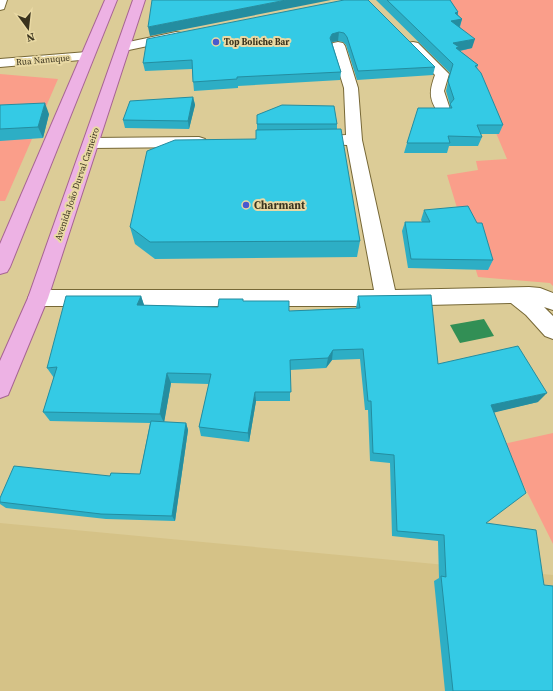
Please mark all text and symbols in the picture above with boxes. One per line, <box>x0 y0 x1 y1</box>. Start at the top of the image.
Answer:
north arrow <box>8 8 48 48</box>
text: N <box>25 29 36 45</box>
place label: Top Boliche Bar <box>224 36 290 48</box>
marker: Top Boliche Bar <box>211 37 221 47</box>
street label: Rua Nanuque <box>16 52 71 68</box>
street label: Avenida João Durval Carneiro <box>52 126 102 242</box>
place label: Charmant <box>254 198 306 213</box>
marker: Charmant <box>241 200 251 210</box>

